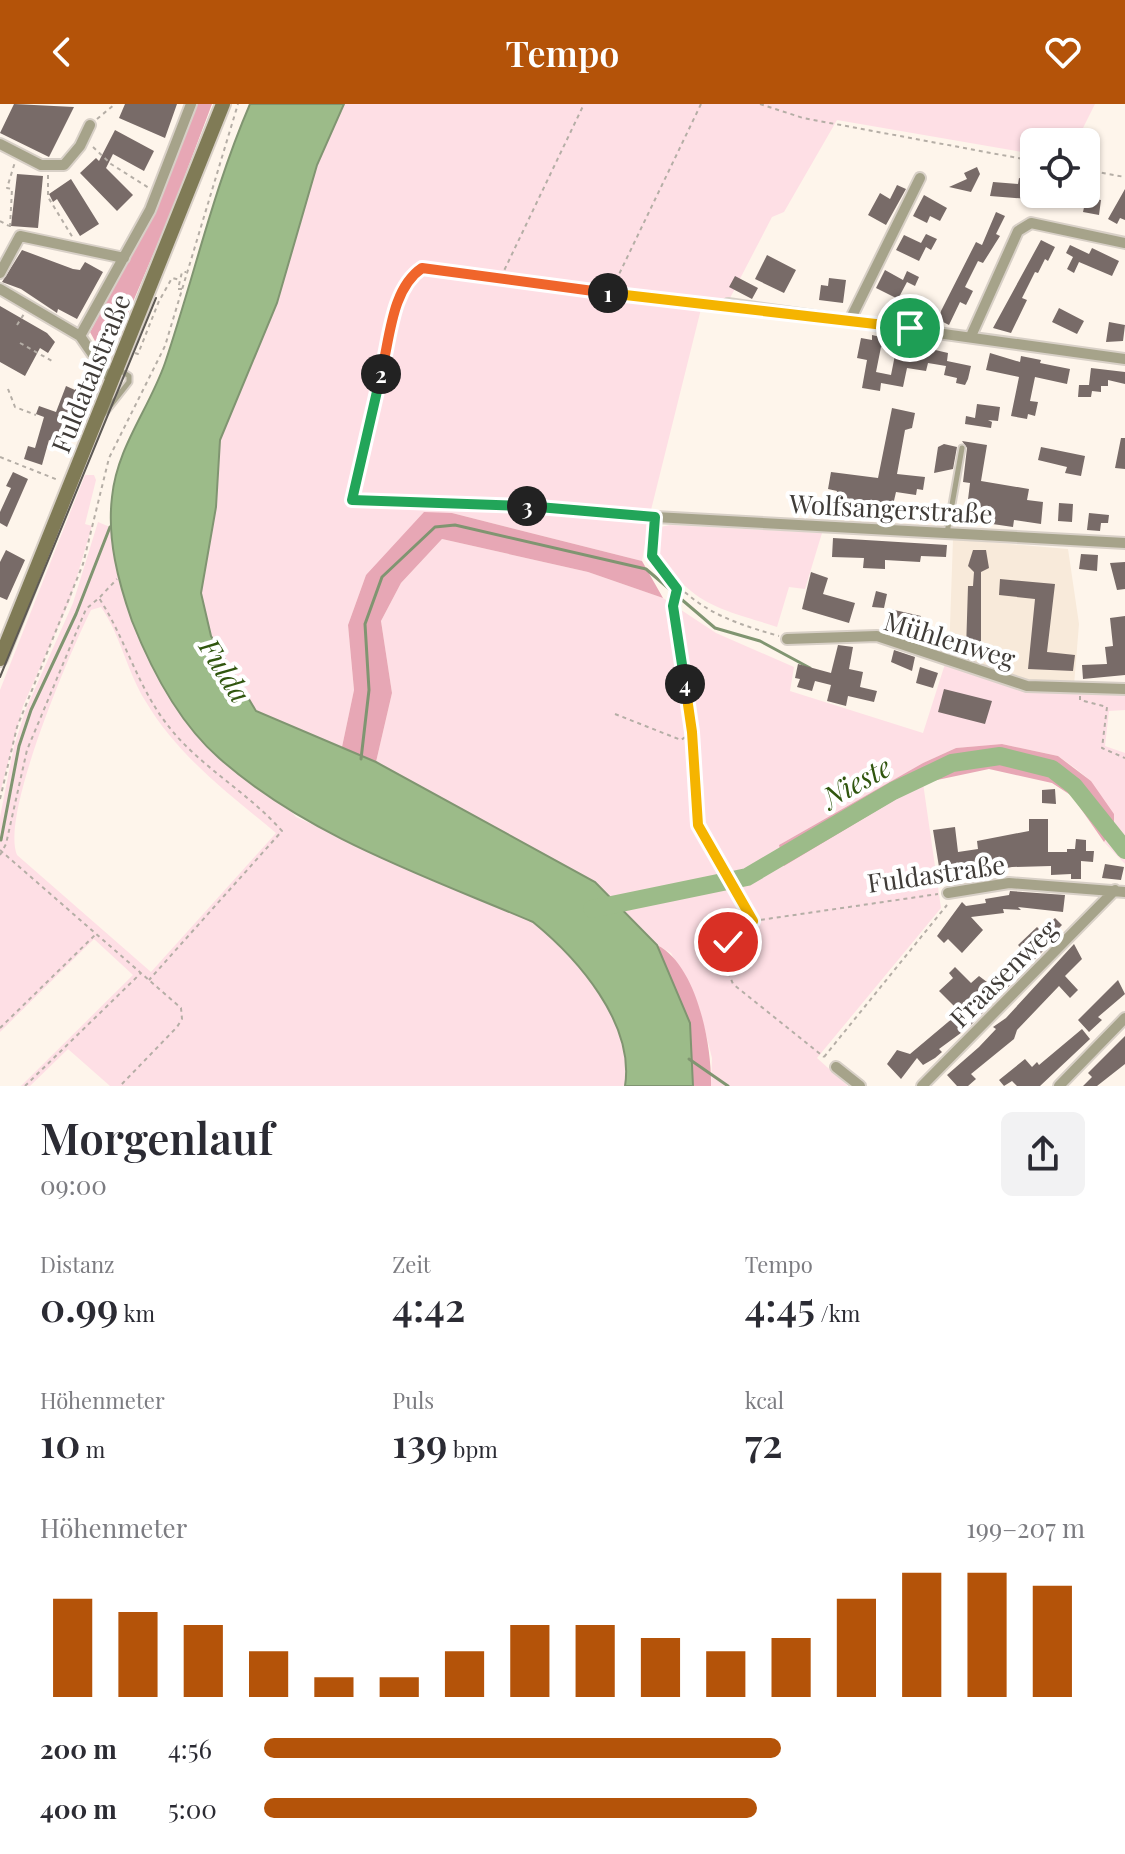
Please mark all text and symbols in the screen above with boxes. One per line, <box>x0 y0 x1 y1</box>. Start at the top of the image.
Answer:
text: Tempo <box>506 28 619 76</box>
icon: back <box>40 30 84 74</box>
icon: heart <box>1041 30 1085 74</box>
map controls <box>1020 128 1100 208</box>
button: locate <box>1020 128 1100 208</box>
pin: 1 <box>588 273 628 313</box>
text: 1 <box>604 278 612 308</box>
street label: Fuldatalstraße <box>42 288 138 458</box>
pin <box>876 294 944 362</box>
icon: arrive <box>888 306 932 350</box>
pin: 2 <box>361 354 401 394</box>
text: 2 <box>375 359 387 389</box>
street label: Wolfsangerstraße <box>787 485 994 531</box>
pin: 3 <box>507 486 547 526</box>
text: 3 <box>522 491 532 521</box>
street label: Mühlenweg <box>880 603 1020 676</box>
water label: Fulda <box>191 630 260 709</box>
pin: 4 <box>665 664 705 704</box>
text: 4 <box>679 669 691 699</box>
water label: Nieste <box>812 747 897 816</box>
street label: Fuldastraße <box>865 846 1007 900</box>
pin <box>694 908 762 976</box>
street label: Fraasenweg <box>941 911 1065 1035</box>
icon: check <box>706 920 750 964</box>
text: Morgenlauf <box>40 1107 273 1166</box>
button: share <box>1001 1112 1085 1196</box>
text: 09:00 <box>40 1167 107 1202</box>
text: Distanz <box>40 1249 115 1279</box>
text: Zeit <box>392 1249 431 1279</box>
text: Tempo <box>745 1249 813 1279</box>
text: 0.99 <box>40 1279 119 1332</box>
text: 4:42 <box>392 1279 465 1332</box>
text: 4:45 <box>745 1279 815 1332</box>
text: km <box>119 1298 155 1328</box>
text: /km <box>815 1298 860 1328</box>
text: Höhenmeter <box>40 1385 165 1415</box>
text: Puls <box>392 1385 434 1415</box>
text: kcal <box>745 1385 784 1415</box>
text: 10 <box>40 1415 80 1468</box>
text: 139 <box>392 1415 448 1468</box>
text: 72 <box>745 1415 783 1468</box>
text: m <box>80 1434 105 1464</box>
text: bpm <box>448 1434 498 1464</box>
text: Höhenmeter <box>40 1510 187 1545</box>
text: 199–207 m <box>966 1510 1085 1545</box>
text: 200 m <box>40 1731 117 1766</box>
text: 4:56 <box>168 1731 212 1766</box>
text: 400 m <box>40 1791 117 1826</box>
text: 5:00 <box>168 1791 217 1826</box>

